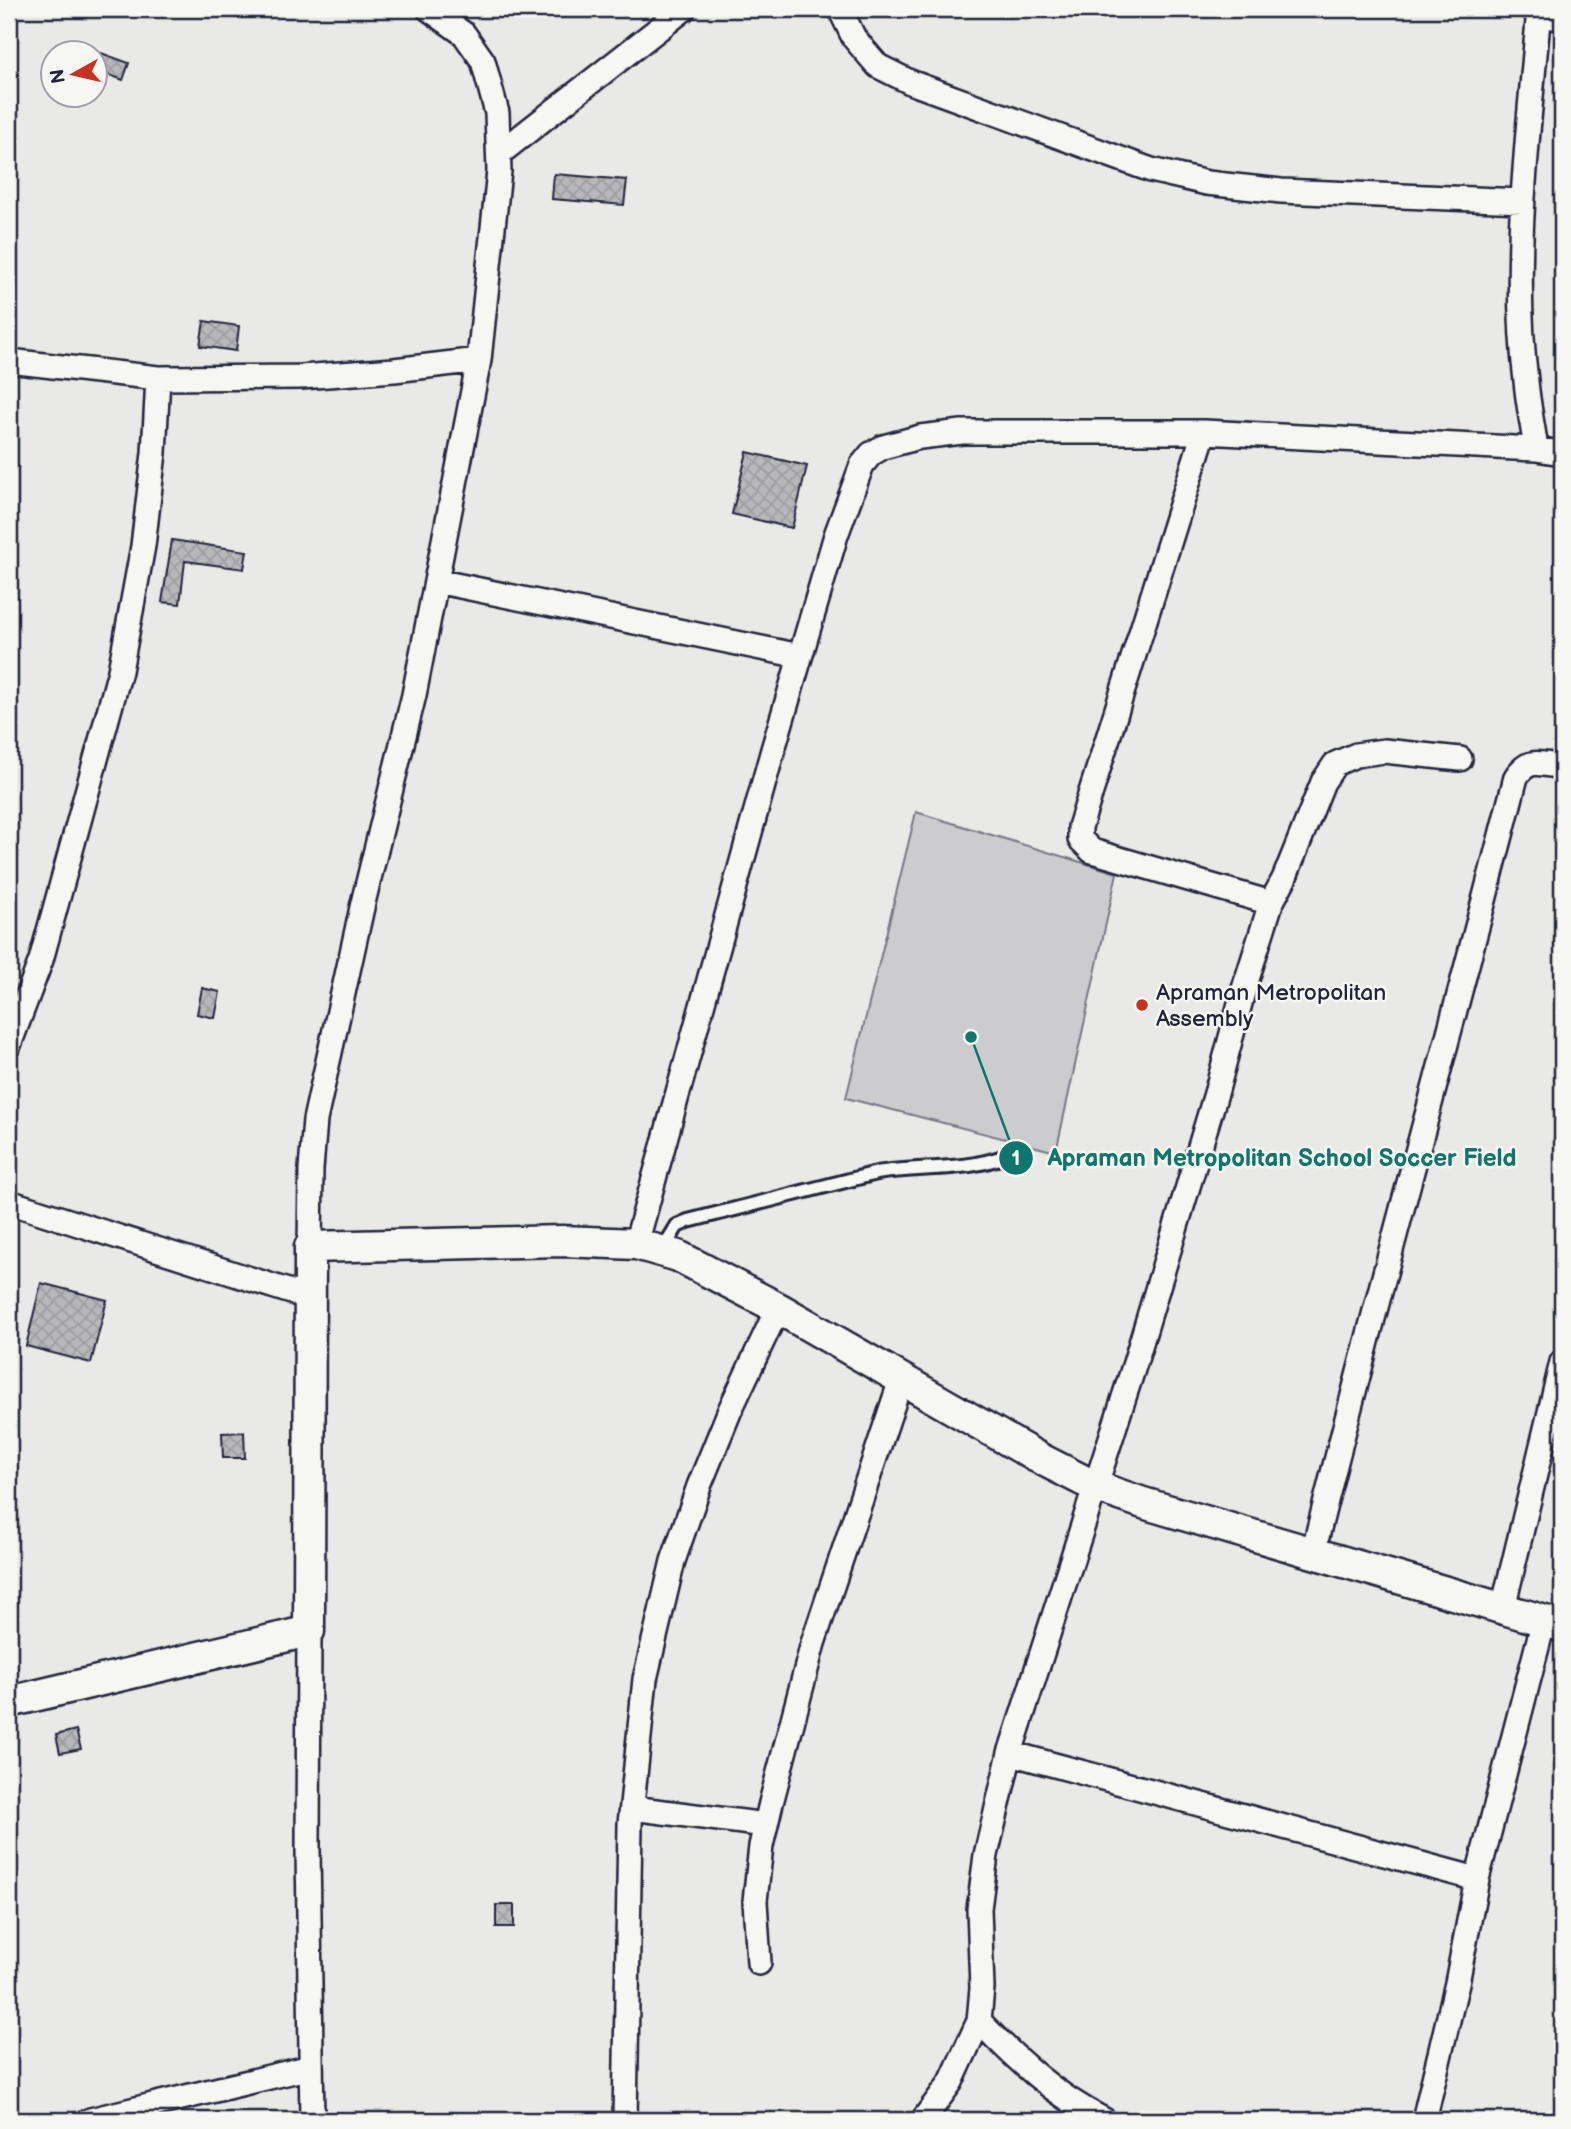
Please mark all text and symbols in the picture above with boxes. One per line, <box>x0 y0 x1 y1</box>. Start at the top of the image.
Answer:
north arrow <box>38 38 108 108</box>
text: N <box>46 67 71 85</box>
place label: Apraman Metropolitan Assembly <box>1156 979 1386 1033</box>
marker: Apraman Metropolitan Assembly <box>1134 997 1150 1013</box>
callout: Apraman Metropolitan School Soccer Field <box>998 1136 1530 1181</box>
text: Apraman Metropolitan School Soccer Field <box>1046 1144 1517 1173</box>
text: 1 <box>1012 1146 1020 1171</box>

